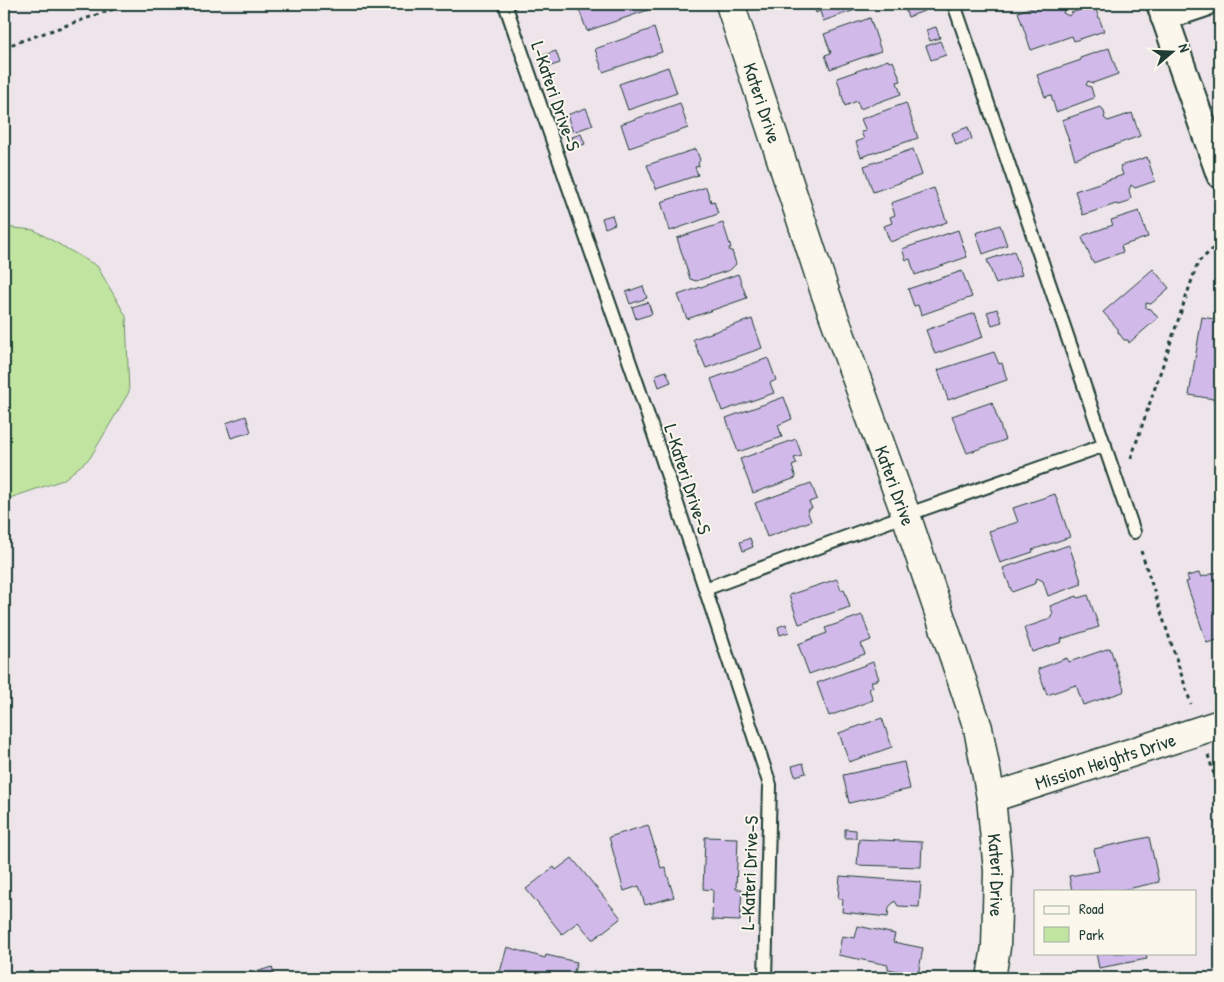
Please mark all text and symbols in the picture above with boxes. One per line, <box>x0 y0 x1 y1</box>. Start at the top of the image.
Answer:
north arrow <box>1146 28 1196 78</box>
street label: L-Kateri Drive-S <box>525 38 587 155</box>
text: N <box>1175 41 1195 55</box>
street label: Kateri Drive <box>737 59 788 147</box>
street label: L-Kateri Drive-S <box>658 421 718 538</box>
street label: Kateri Drive <box>869 442 922 529</box>
street label: Mission Heights Drive <box>1032 726 1179 796</box>
street label: L-Kateri Drive-S <box>734 815 764 931</box>
street label: Kateri Drive <box>981 832 1011 918</box>
legend <box>1034 890 1196 954</box>
text: Road <box>1079 898 1104 919</box>
text: Park <box>1079 924 1104 945</box>

